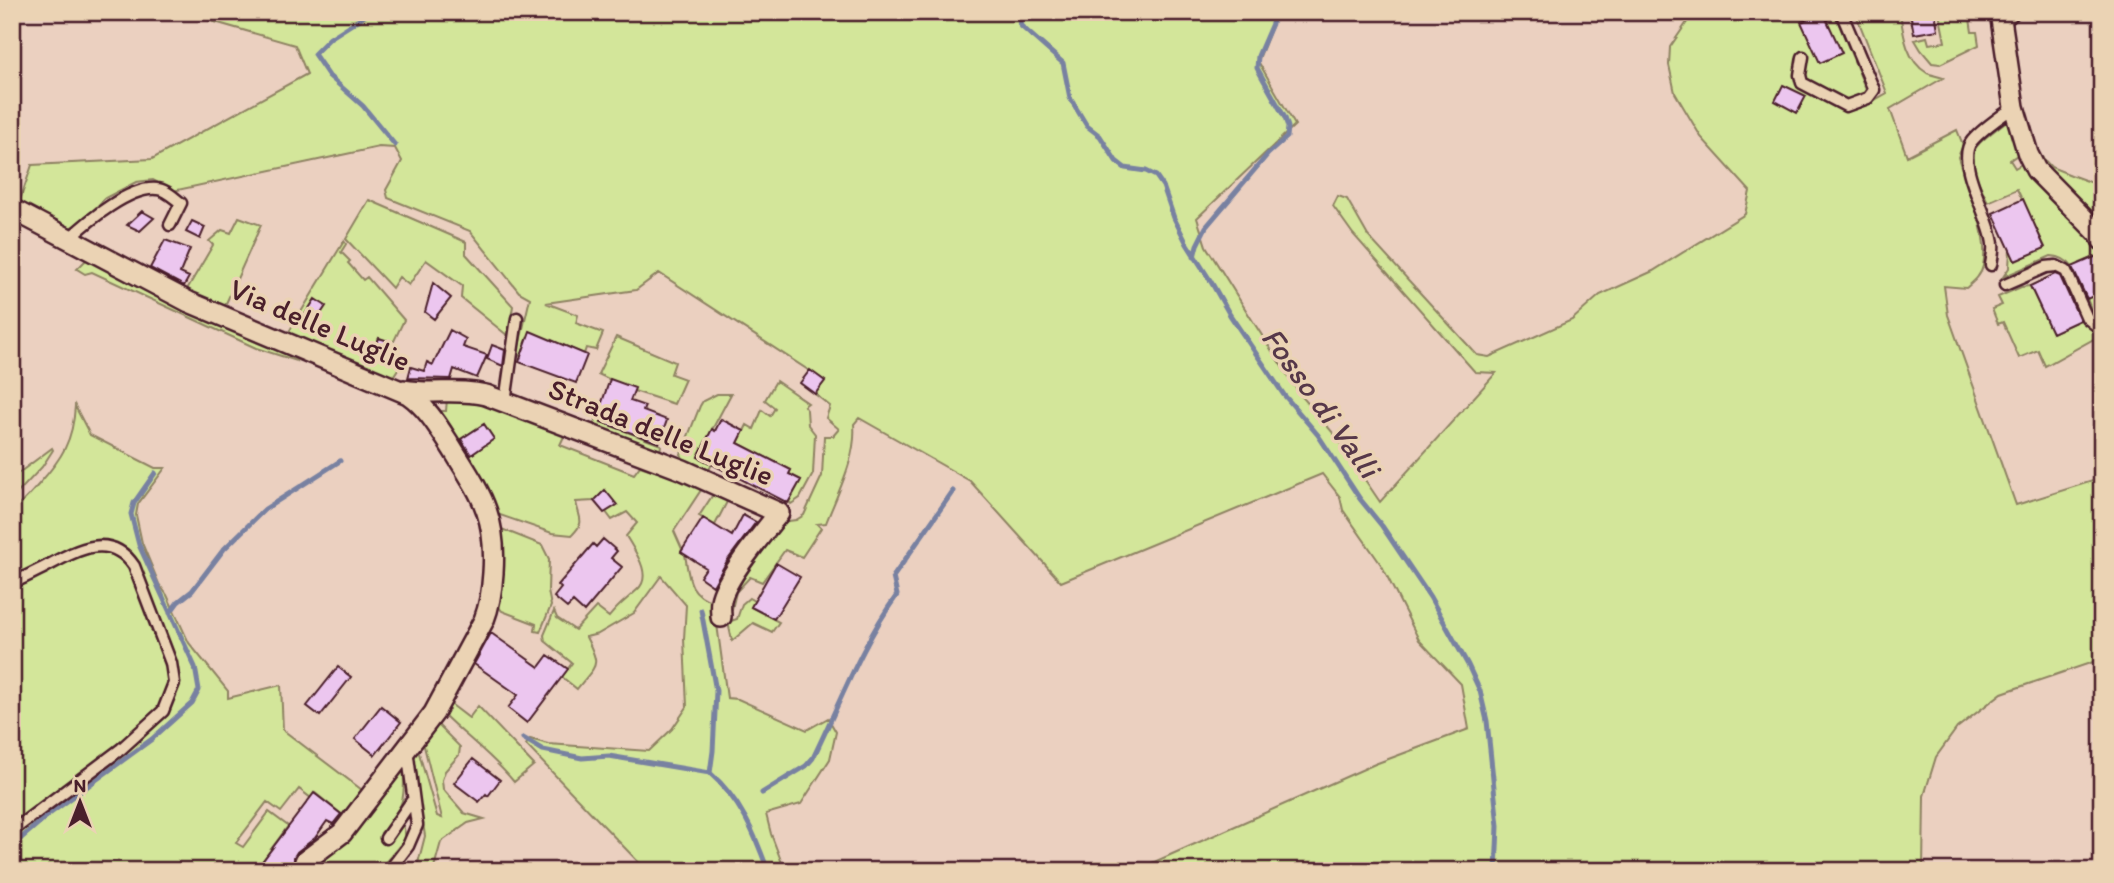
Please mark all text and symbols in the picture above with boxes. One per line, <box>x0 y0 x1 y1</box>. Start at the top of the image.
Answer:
street label: Via delle Luglie <box>224 270 416 379</box>
water label: Fosso di Valli <box>1254 319 1390 487</box>
street label: Strada delle Luglie <box>543 370 779 494</box>
north arrow <box>46 768 116 838</box>
text: N <box>74 774 86 797</box>

